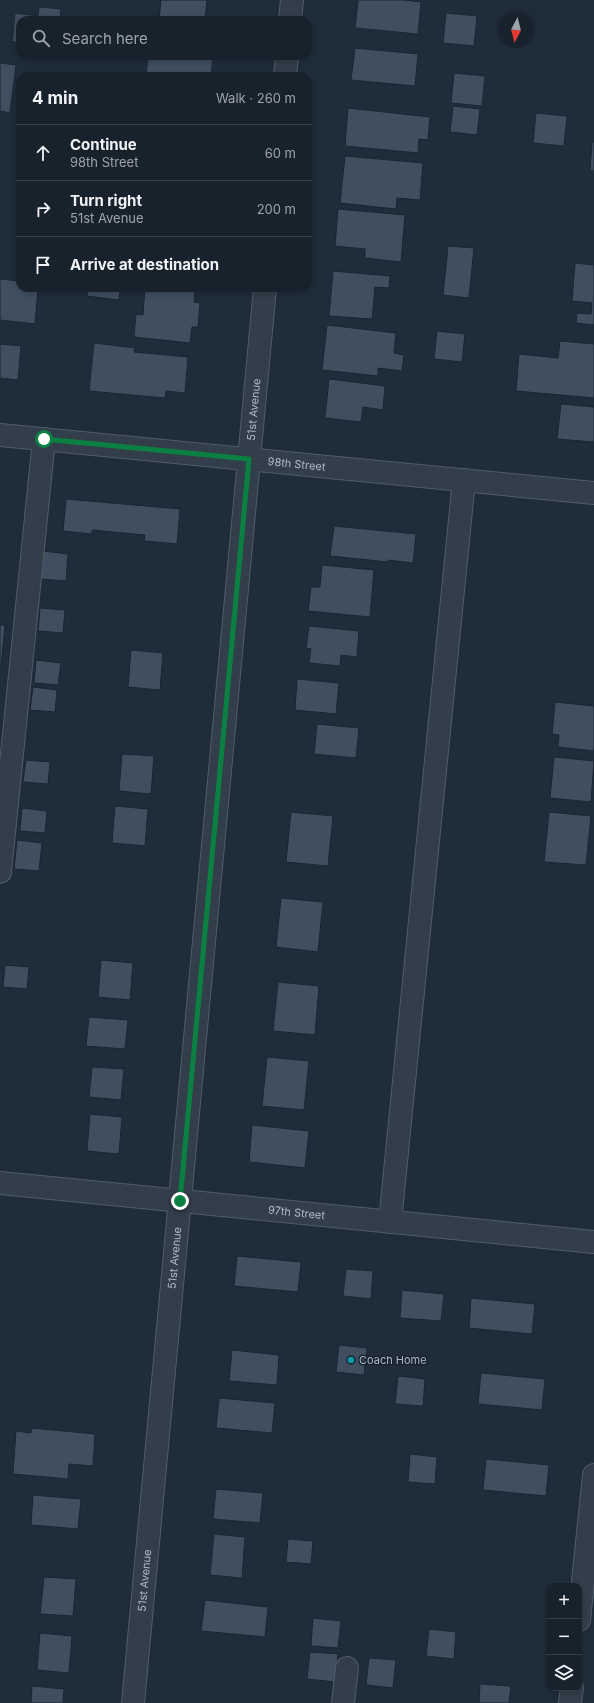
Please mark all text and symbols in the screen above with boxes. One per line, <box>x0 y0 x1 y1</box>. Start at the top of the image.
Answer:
north arrow <box>498 12 534 48</box>
search box <box>16 16 312 60</box>
icon: search <box>30 27 52 49</box>
text: Search here <box>62 29 148 48</box>
text: 4 min <box>32 88 78 108</box>
text: Walk · 260 m <box>216 90 296 106</box>
text: Continue <box>70 135 137 154</box>
icon: ahead <box>32 142 54 164</box>
text: 60 m <box>265 145 296 161</box>
text: 98th Street <box>70 154 138 170</box>
text: Turn right <box>70 191 142 210</box>
icon: right <box>32 198 54 220</box>
text: 200 m <box>257 201 296 217</box>
text: 51st Avenue <box>70 210 144 226</box>
icon: arrive <box>32 254 54 276</box>
text: Arrive at destination <box>70 255 219 274</box>
street label: 51st Avenue <box>244 378 264 441</box>
route start <box>35 430 53 448</box>
street label: 98th Street <box>267 454 326 474</box>
route end <box>171 1192 189 1210</box>
street label: 97th Street <box>267 1203 326 1222</box>
street label: 51st Avenue <box>165 1226 184 1290</box>
place label: Coach Home <box>359 1353 427 1367</box>
marker: Coach Home <box>346 1355 356 1365</box>
street label: 51st Avenue <box>135 1549 154 1612</box>
map controls <box>546 1583 582 1691</box>
button: + <box>546 1583 582 1619</box>
button: − <box>546 1619 582 1655</box>
button: layers <box>546 1655 582 1691</box>

